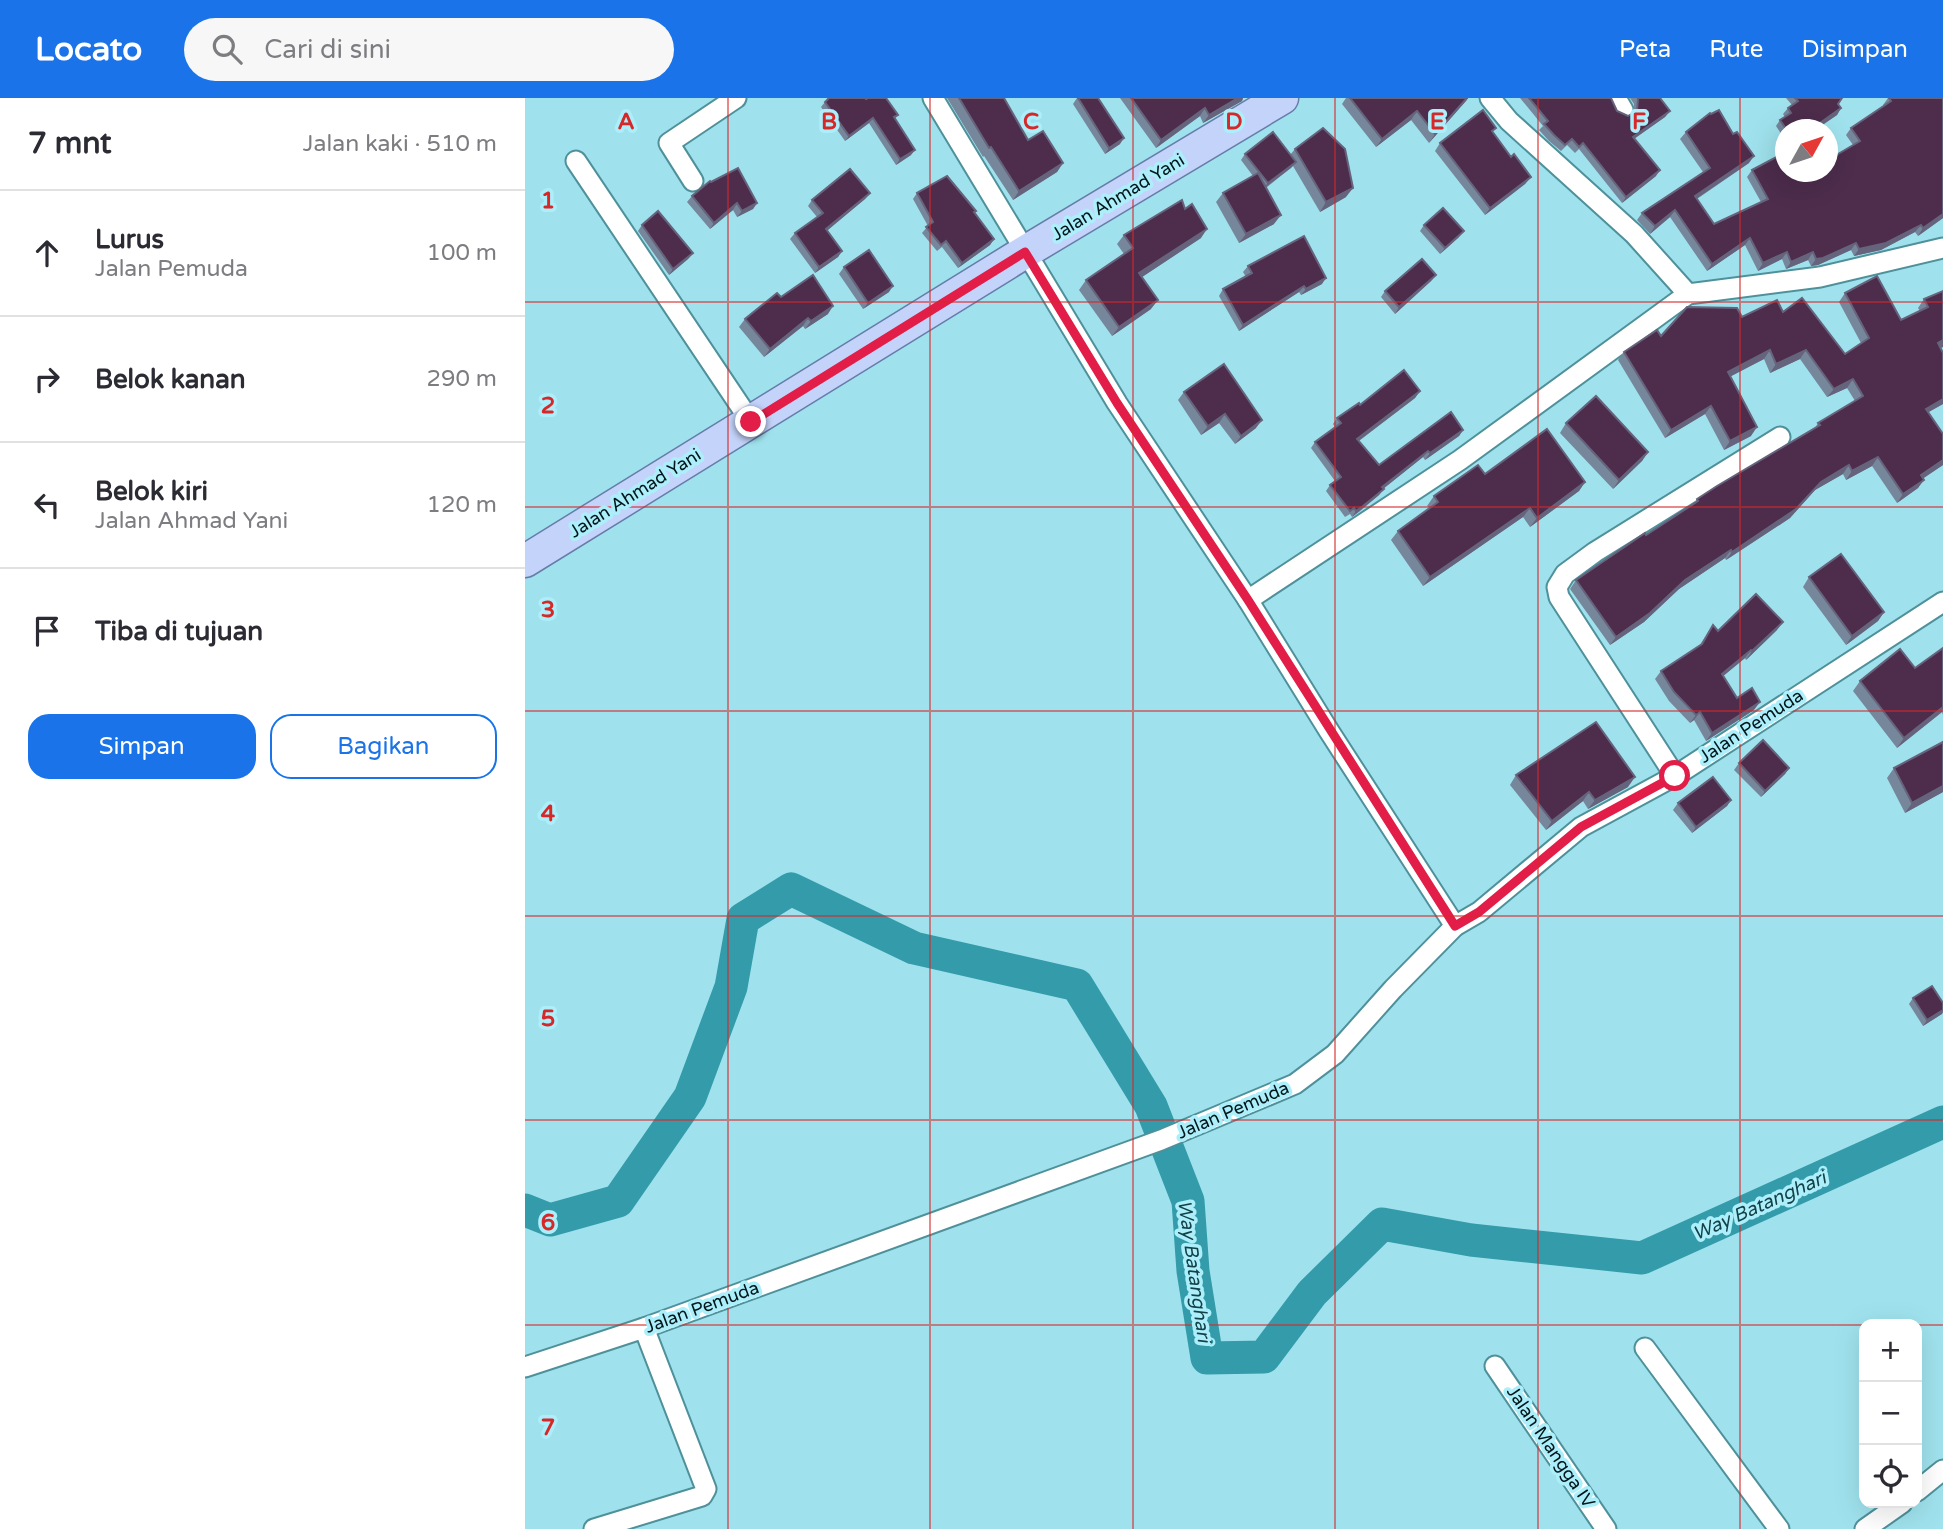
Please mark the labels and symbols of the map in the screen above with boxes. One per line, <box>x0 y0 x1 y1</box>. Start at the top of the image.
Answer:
text: A <box>617 108 635 136</box>
text: B <box>821 108 837 136</box>
text: C <box>1023 108 1039 136</box>
text: D <box>1225 108 1243 136</box>
text: E <box>1430 108 1444 136</box>
text: F <box>1632 108 1646 136</box>
north arrow <box>1775 119 1838 182</box>
street label: Jalan Ahmad Yani <box>1047 149 1189 245</box>
text: 1 <box>541 187 555 215</box>
text: 2 <box>541 392 555 420</box>
route end <box>735 406 766 437</box>
street label: Jalan Ahmad Yani <box>565 444 705 542</box>
text: 3 <box>541 596 555 624</box>
street label: Jalan Pemuda <box>1695 684 1807 768</box>
route start <box>1659 760 1690 791</box>
text: 4 <box>541 800 556 828</box>
text: 5 <box>541 1005 555 1033</box>
street label: Jalan Pemuda <box>1174 1076 1292 1144</box>
water label: Way Batanghari <box>1689 1166 1831 1245</box>
water label: Way Batanghari <box>1173 1199 1215 1346</box>
text: 6 <box>541 1209 555 1237</box>
street label: Jalan Pemuda <box>642 1276 762 1338</box>
street label: Jalan Mangga IV <box>1502 1382 1600 1513</box>
text: 7 <box>541 1414 555 1442</box>

